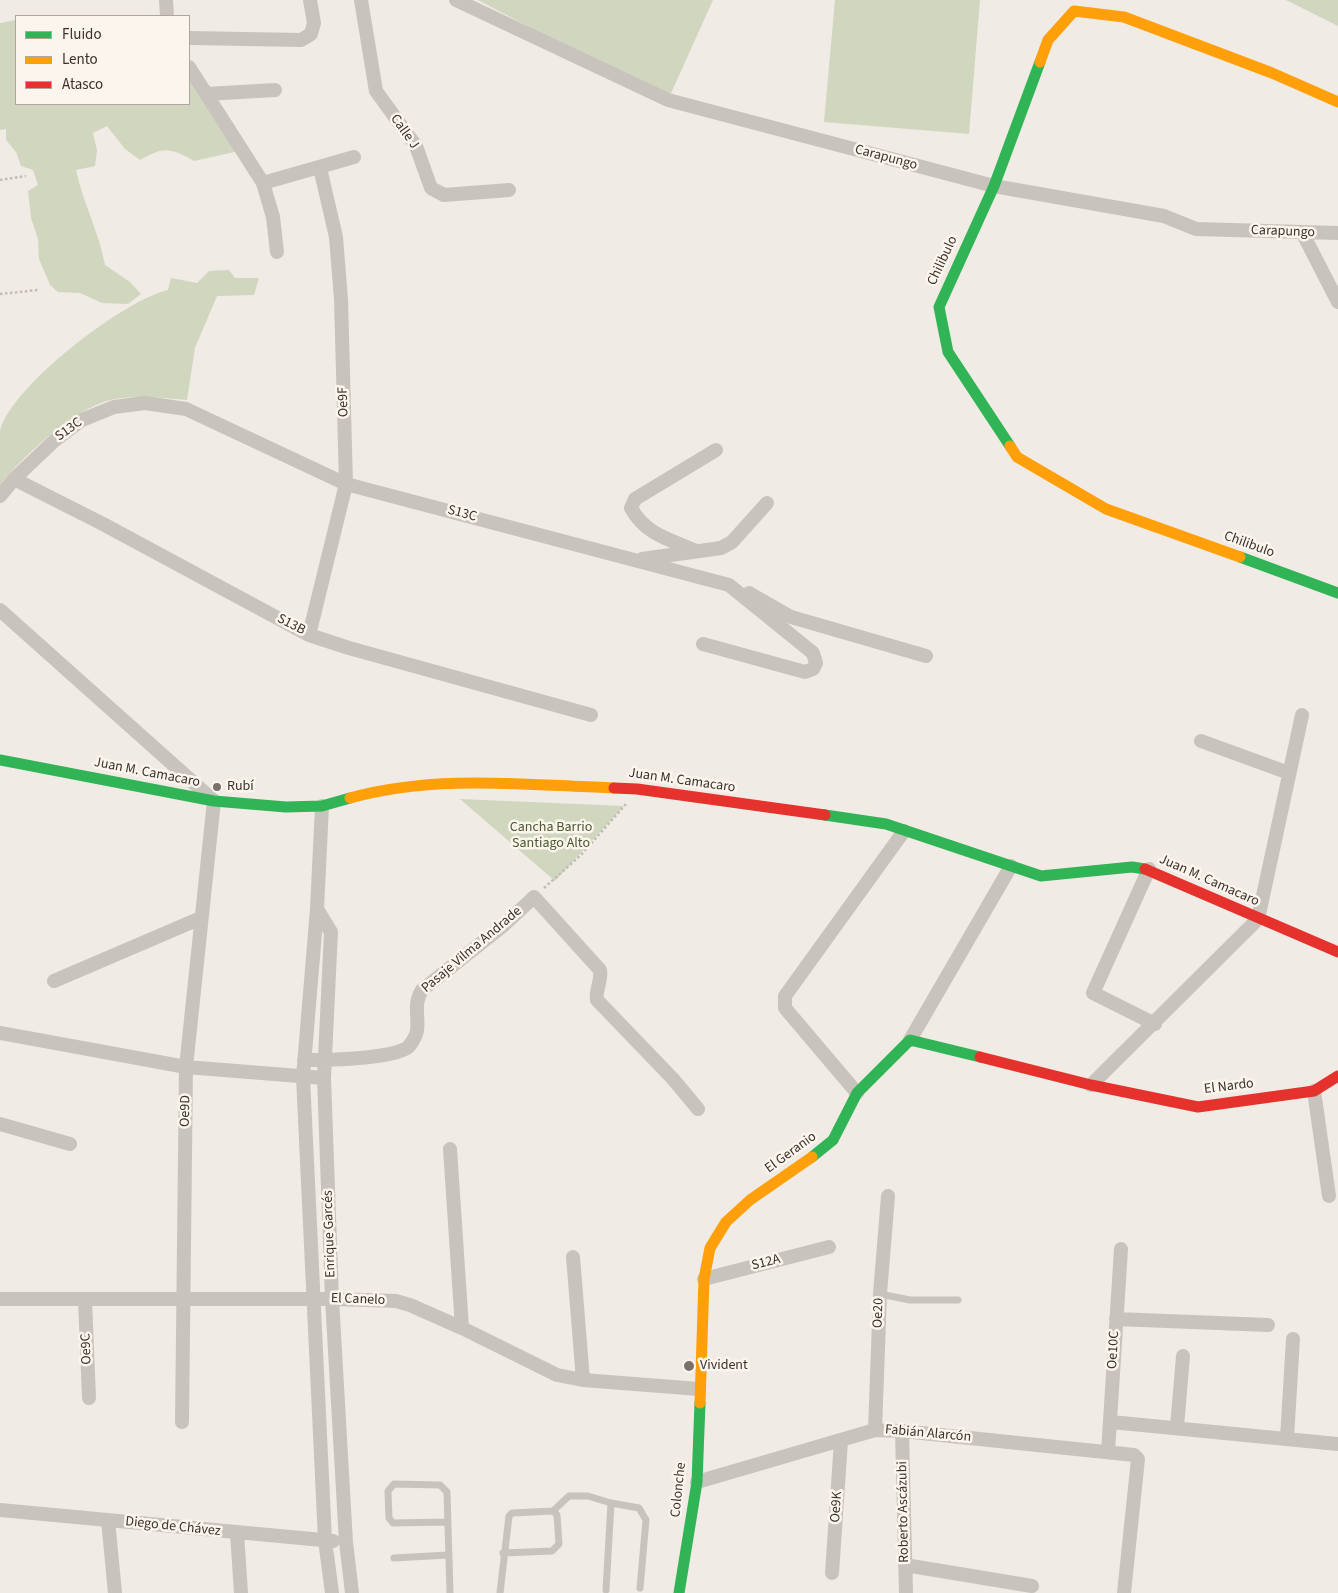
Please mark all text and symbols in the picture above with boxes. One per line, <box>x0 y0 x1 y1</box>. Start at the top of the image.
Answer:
legend <box>15 15 190 105</box>
text: Fluido <box>62 24 102 45</box>
text: Lento <box>62 49 98 70</box>
text: Atasco <box>62 74 103 95</box>
street label: Calle J <box>386 111 422 153</box>
street label: Carapungo <box>853 142 919 174</box>
street label: Carapungo <box>1251 222 1315 242</box>
street label: Chilibulo <box>924 234 962 288</box>
street label: Oe9F <box>335 387 353 417</box>
street label: S13C <box>52 415 86 445</box>
street label: S13C <box>446 502 478 526</box>
street label: Chilibulo <box>1221 528 1277 562</box>
street label: S13B <box>274 611 308 639</box>
street label: Juan M. Camacaro <box>93 754 201 792</box>
street label: Juan M. Camacaro <box>628 765 736 797</box>
place label: Rubí <box>227 779 254 795</box>
marker: Rubí <box>211 781 223 793</box>
park label: Cancha Barrio Santiago Alto <box>510 820 592 852</box>
street label: Juan M. Camacaro <box>1156 851 1262 911</box>
street label: Pasaje Vilma Andrade <box>419 903 525 997</box>
street label: El Nardo <box>1203 1076 1255 1098</box>
street label: Oe9D <box>177 1095 195 1127</box>
street label: El Geranio <box>762 1129 820 1177</box>
street label: Enrique Garcés <box>320 1190 340 1278</box>
street label: S12A <box>750 1251 782 1275</box>
street label: El Canelo <box>330 1291 386 1309</box>
street label: Oe20 <box>870 1298 888 1328</box>
street label: Oe10C <box>1105 1331 1123 1369</box>
street label: Oe9C <box>78 1333 96 1365</box>
place label: Vivident <box>700 1358 748 1374</box>
marker: Vivident <box>682 1359 696 1373</box>
street label: Fabián Alarcón <box>884 1422 972 1446</box>
street label: Roberto Ascázubi <box>895 1461 913 1563</box>
street label: Colonche <box>668 1462 690 1518</box>
street label: Oe9K <box>828 1491 846 1523</box>
street label: Diego de Chávez <box>125 1514 221 1540</box>

